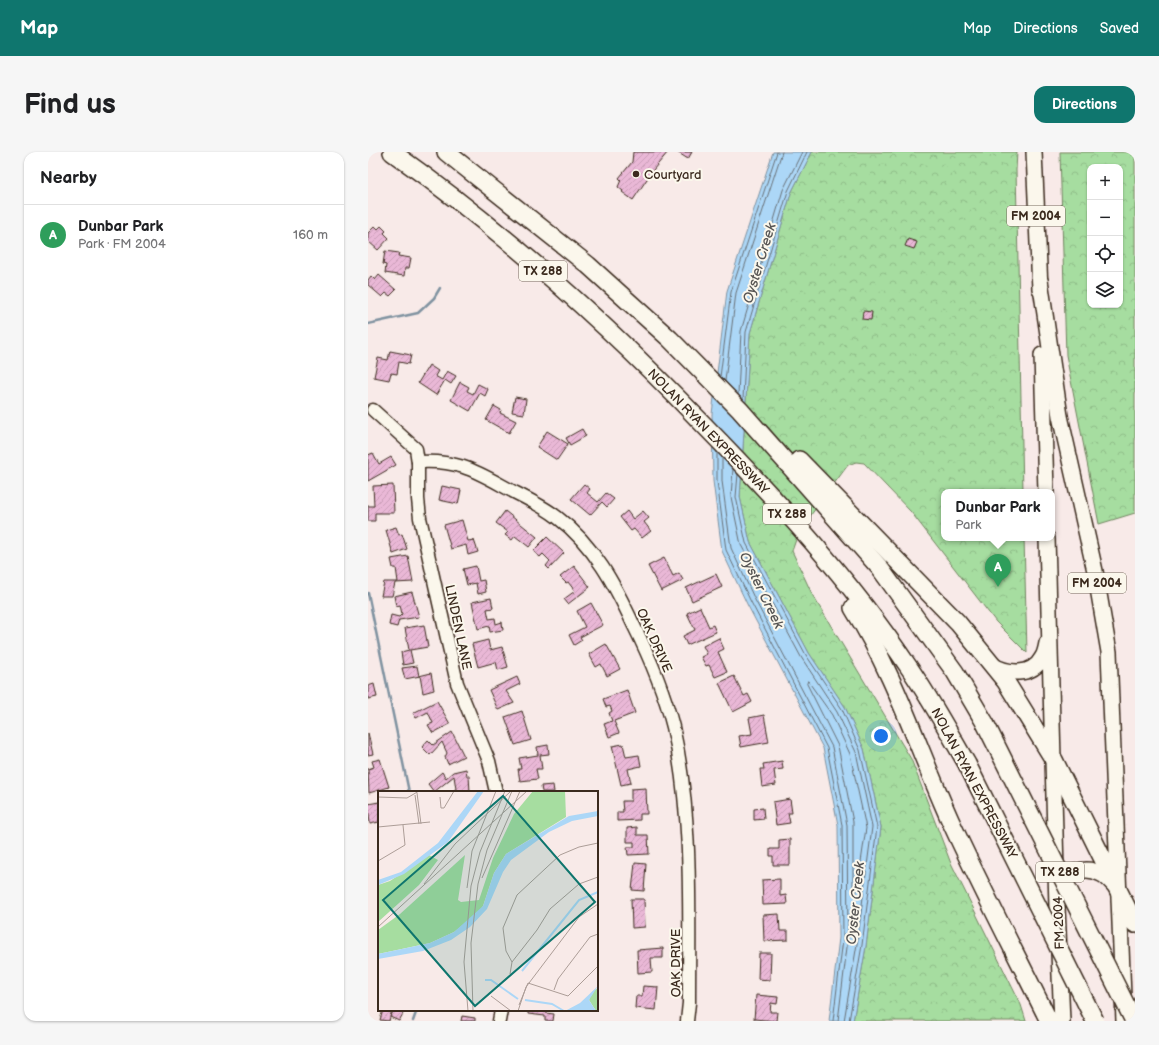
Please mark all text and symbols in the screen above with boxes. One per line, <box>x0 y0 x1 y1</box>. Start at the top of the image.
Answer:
text: Map <box>20 17 58 40</box>
text: Map <box>963 20 991 37</box>
text: Directions <box>1013 20 1078 37</box>
text: Saved <box>1100 20 1139 37</box>
button: Directions <box>1034 86 1135 123</box>
text: Find us <box>24 88 116 121</box>
map controls <box>1087 164 1123 308</box>
button: + <box>1087 164 1123 200</box>
place label: Courtyard <box>644 167 701 183</box>
text: Nearby <box>40 168 97 188</box>
marker: Courtyard <box>631 169 641 179</box>
button: − <box>1087 200 1123 236</box>
road number: FM 2004 <box>1007 206 1065 226</box>
text: Dunbar Park <box>78 217 163 236</box>
water label: Oyster Creek <box>739 220 780 306</box>
text: A <box>49 227 57 243</box>
text: 160 m <box>293 227 328 243</box>
text: Park · FM 2004 <box>78 236 166 252</box>
button: locate <box>1087 236 1123 272</box>
road number: TX 288 <box>519 261 567 281</box>
button: layers <box>1087 272 1123 308</box>
street label: NOLAN RYAN EXPRESSWAY <box>644 366 773 498</box>
popup <box>941 489 1055 541</box>
text: Dunbar Park <box>955 498 1041 517</box>
road number: TX 288 <box>763 504 811 524</box>
text: Park <box>955 517 981 533</box>
water label: Oyster Creek <box>736 549 788 632</box>
pin: A <box>985 554 1011 587</box>
road number: FM 2004 <box>1068 573 1126 593</box>
street label: LINDEN LANE <box>441 583 475 672</box>
street label: OAK DRIVE <box>633 606 676 675</box>
street label: NOLAN RYAN EXPRESSWAY <box>928 705 1021 862</box>
your location <box>871 726 891 746</box>
inset map <box>378 791 598 1011</box>
water label: Oyster Creek <box>843 860 868 945</box>
road number: TX 288 <box>1036 862 1084 882</box>
street label: FM 2004 <box>1050 896 1068 950</box>
street label: OAK DRIVE <box>668 928 684 997</box>

